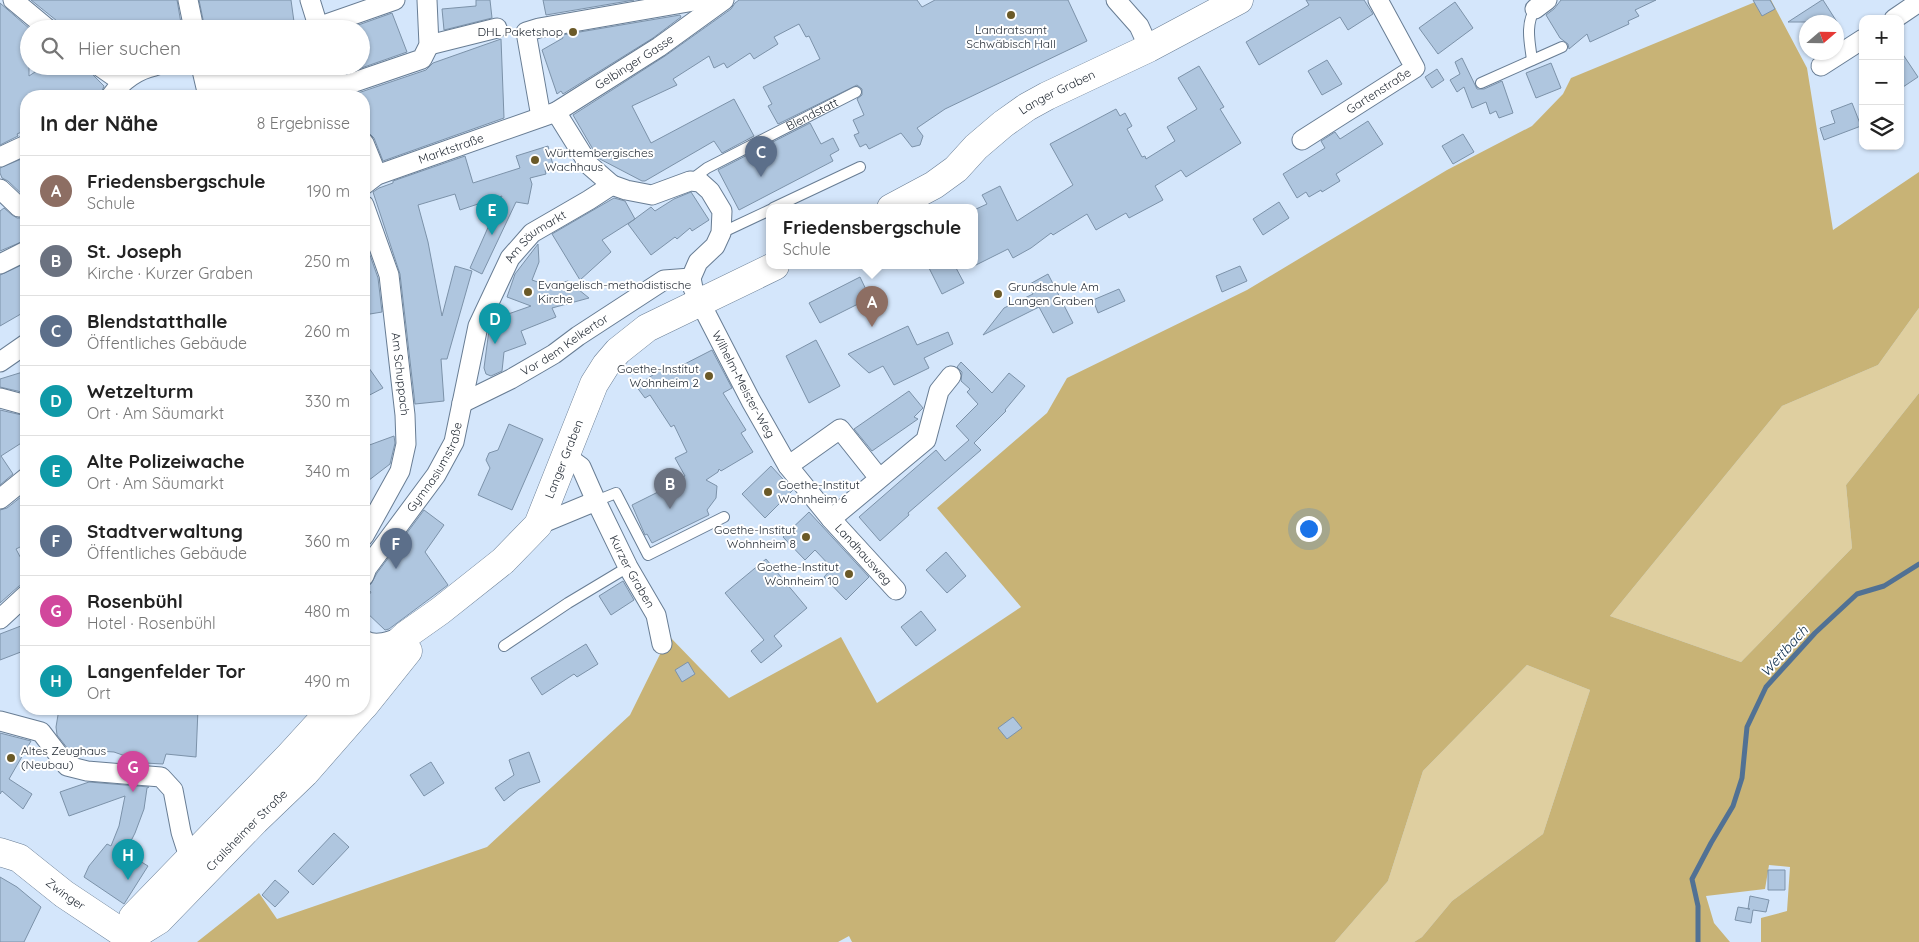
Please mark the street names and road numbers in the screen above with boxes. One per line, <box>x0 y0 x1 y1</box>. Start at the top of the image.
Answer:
street label: Gelbinger Gasse <box>592 31 676 93</box>
street label: Gartenstraße <box>1343 64 1414 117</box>
street label: Langer Graben <box>1016 66 1097 118</box>
street label: Blendstatt <box>783 94 840 133</box>
street label: Marktstraße <box>416 130 486 167</box>
street label: Am Säumarkt <box>501 207 569 265</box>
street label: Vor dem Kelkertor <box>518 310 611 379</box>
street label: Wilhelm-Meister-Weg <box>709 328 779 441</box>
street label: Am Schuppach <box>389 332 413 416</box>
street label: Langer Graben <box>541 417 586 501</box>
street label: Gymnasiumstraße <box>403 421 465 515</box>
street label: Landhausweg <box>832 520 896 588</box>
street label: Kurzer Graben <box>607 532 658 611</box>
street label: Crailsheimer Straße <box>203 786 290 874</box>
street label: Zwinger <box>43 875 89 913</box>

